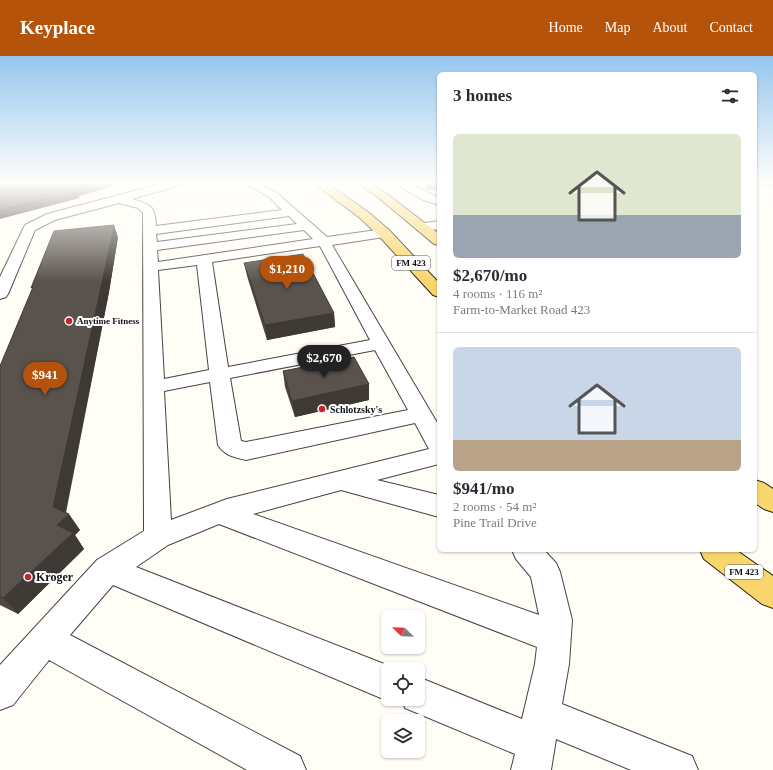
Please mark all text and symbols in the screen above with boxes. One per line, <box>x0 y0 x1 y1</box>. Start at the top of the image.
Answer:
text: Keyplace <box>20 17 95 38</box>
text: Home <box>549 20 583 35</box>
text: Map <box>605 20 630 35</box>
text: About <box>652 20 687 35</box>
text: Contact <box>709 20 753 35</box>
icon: filters <box>719 85 741 107</box>
text: 3 homes <box>453 86 512 105</box>
icon: home <box>561 160 633 232</box>
pin: $1,210 <box>254 256 320 290</box>
road number: FM 423 <box>392 256 430 270</box>
text: $1,210 <box>269 261 305 276</box>
text: $2,670/mo <box>453 266 527 285</box>
text: 4 rooms · 116 m² <box>453 286 542 301</box>
text: Farm-to-Market Road 423 <box>453 302 590 317</box>
marker: Anytime Fitness <box>64 316 74 326</box>
place label: Anytime Fitness <box>77 316 140 326</box>
pin: $2,670 <box>291 345 357 379</box>
text: $2,670 <box>306 350 342 365</box>
pin: $941 <box>21 362 69 396</box>
text: $941 <box>32 367 58 382</box>
icon: home <box>561 373 633 445</box>
marker: Schlotzsky's <box>317 404 327 414</box>
place label: Schlotzsky's <box>330 404 382 415</box>
text: $941/mo <box>453 479 514 498</box>
text: 2 rooms · 54 m² <box>453 499 536 514</box>
text: Pine Trail Drive <box>453 515 537 530</box>
road number: FM 423 <box>725 565 763 579</box>
place label: Kroger <box>36 570 74 584</box>
marker: Kroger <box>23 572 33 582</box>
north arrow <box>381 610 425 654</box>
map controls <box>381 610 425 758</box>
button: locate <box>381 662 425 706</box>
button: layers <box>381 714 425 758</box>

